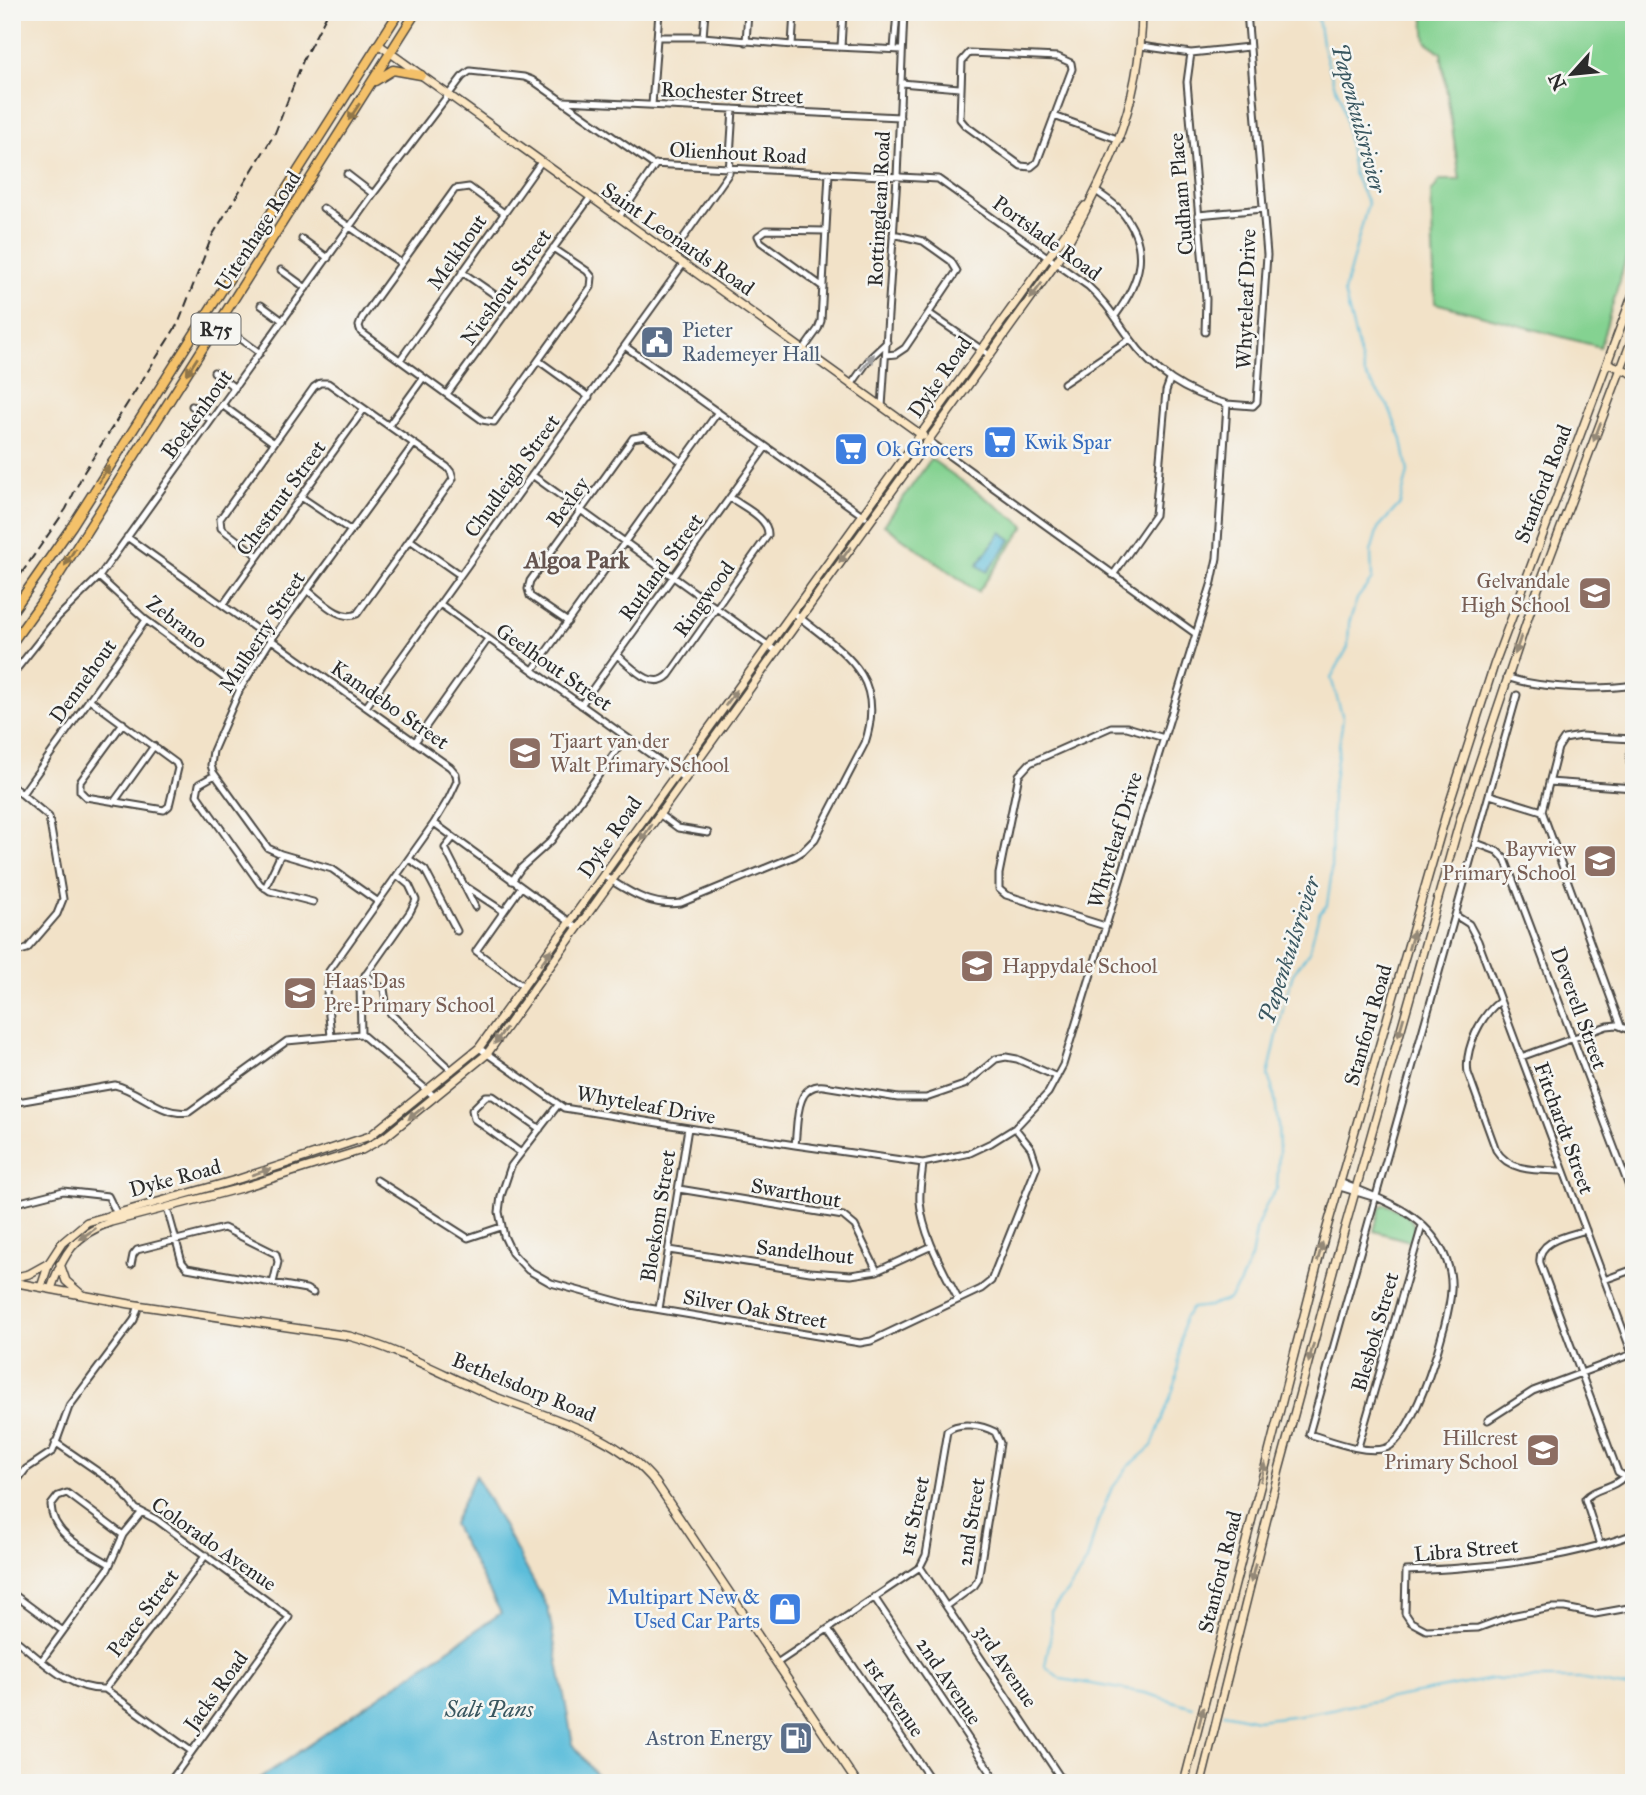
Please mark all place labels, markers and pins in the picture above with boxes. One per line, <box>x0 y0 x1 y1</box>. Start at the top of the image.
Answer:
place label: Pieter Rademeyer Hall <box>682 317 821 367</box>
public building icon: Pieter Rademeyer Hall <box>638 323 676 361</box>
supermarket icon: Kwik Spar <box>981 423 1019 461</box>
place label: Kwik Spar <box>1024 429 1111 455</box>
supermarket icon: Ok Grocers <box>832 430 870 468</box>
place label: Ok Grocers <box>876 436 973 462</box>
place label: Gelvandale High School <box>1460 568 1570 618</box>
school or university icon: Gelvandale High School <box>1576 574 1614 612</box>
place label: Tjaart van der Walt Primary School <box>550 728 730 778</box>
school or university icon: Tjaart van der Walt Primary School <box>506 734 544 772</box>
place label: Bayview Primary School <box>1442 836 1576 886</box>
school or university icon: Bayview Primary School <box>1581 842 1619 880</box>
school or university icon: Happydale School <box>958 947 996 985</box>
place label: Happydale School <box>1002 953 1158 979</box>
place label: Haas Das Pre-Primary School <box>324 968 495 1018</box>
school or university icon: Haas Das Pre-Primary School <box>281 974 319 1012</box>
place label: Hillcrest Primary School <box>1384 1425 1519 1475</box>
school or university icon: Hillcrest Primary School <box>1524 1431 1562 1469</box>
place label: Multipart New & Used Car Parts <box>607 1584 760 1634</box>
shop icon: Multipart New & Used Car Parts <box>766 1590 804 1628</box>
fuel station icon: Astron Energy <box>777 1719 815 1757</box>
place label: Astron Energy <box>645 1725 773 1751</box>

